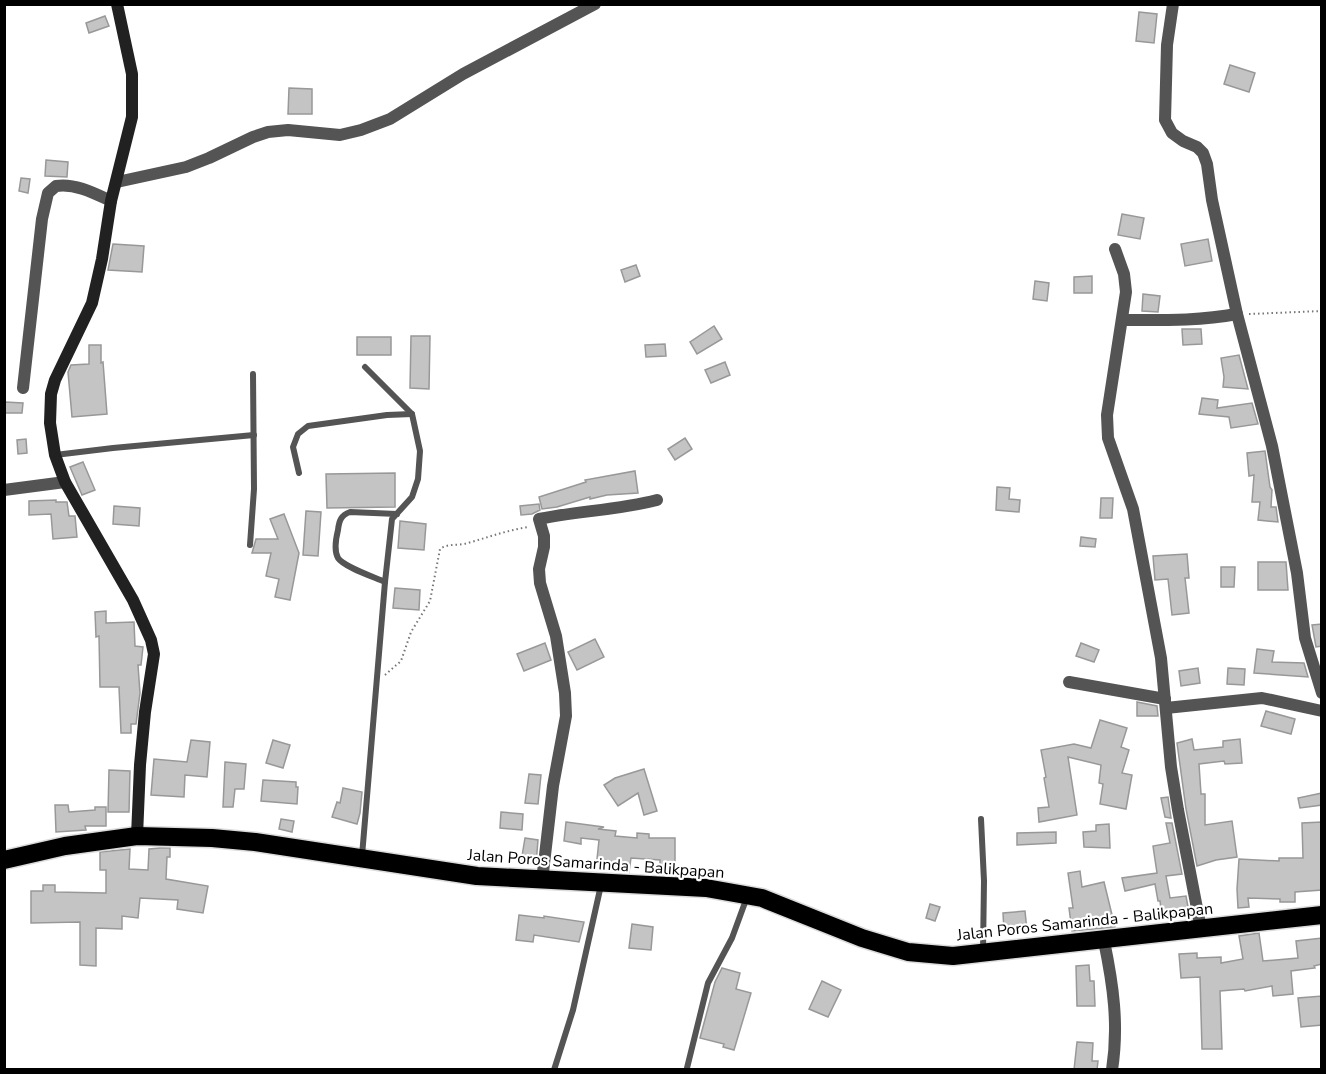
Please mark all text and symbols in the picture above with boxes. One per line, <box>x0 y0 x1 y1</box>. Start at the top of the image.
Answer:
street label: Jalan Poros Samarinda - Balikpapan <box>466 844 725 884</box>
street label: Jalan Poros Samarinda - Balikpapan <box>955 898 1214 946</box>

